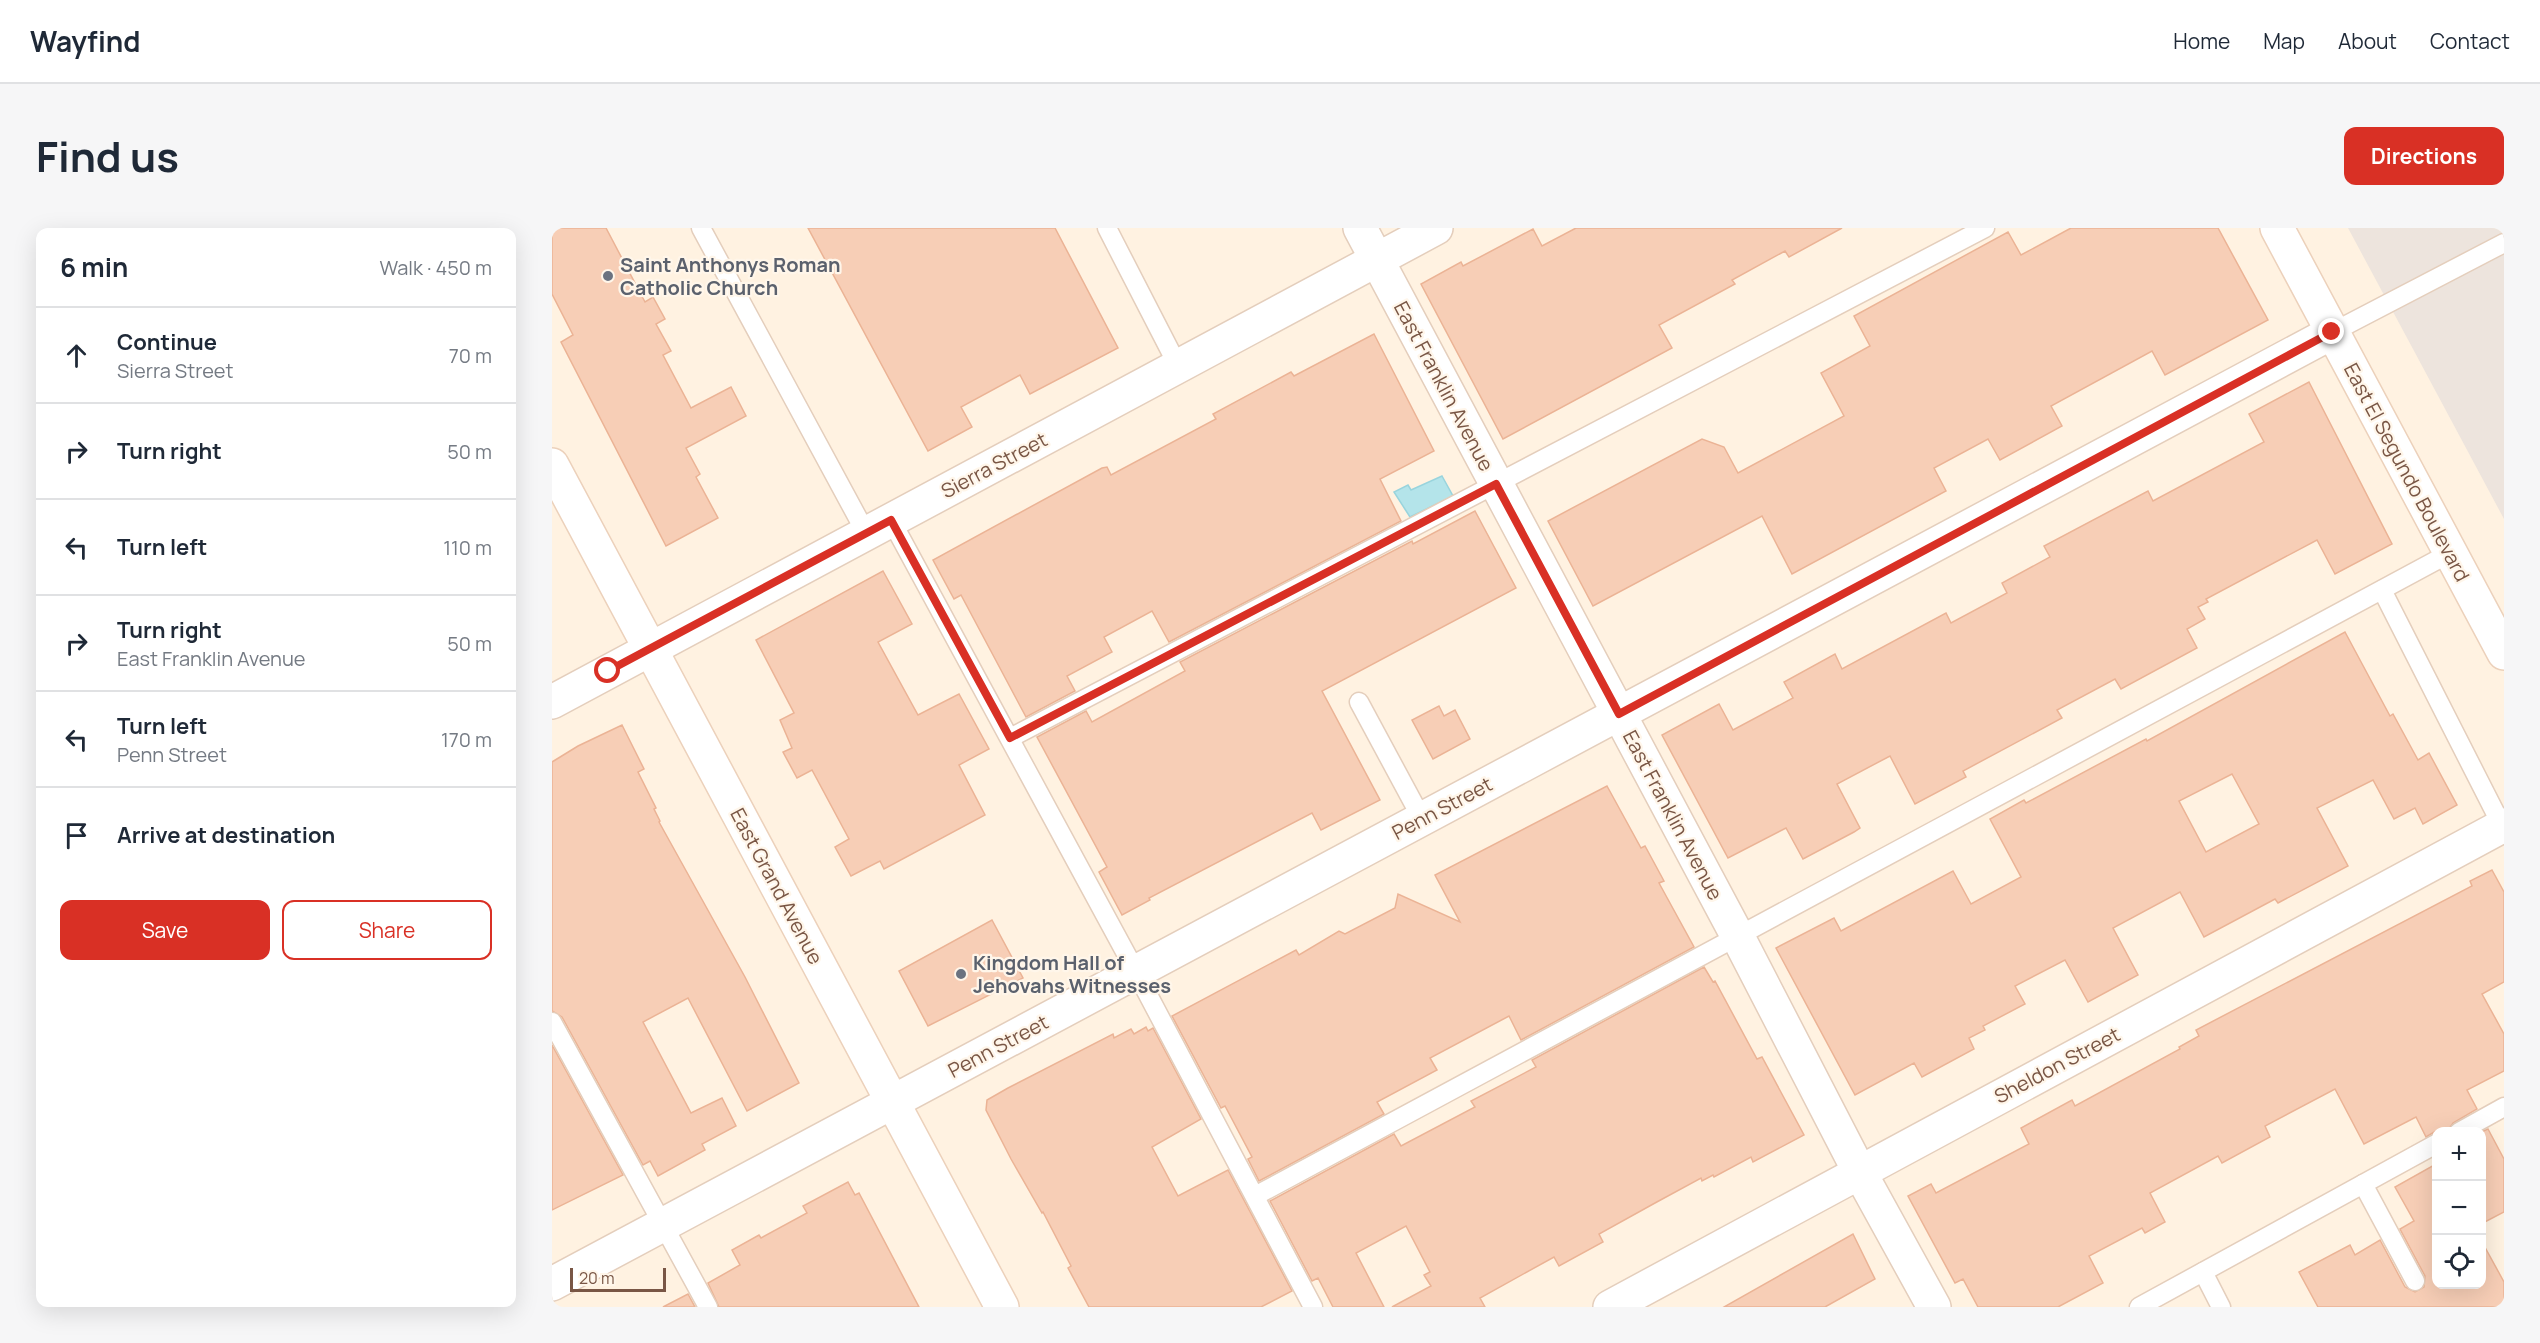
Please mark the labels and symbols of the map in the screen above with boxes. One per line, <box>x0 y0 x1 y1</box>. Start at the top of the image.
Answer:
place label: Saint Anthonys Roman Catholic Church <box>620 251 841 301</box>
marker: Saint Anthonys Roman Catholic Church <box>601 269 615 283</box>
street label: East Franklin Avenue <box>1388 296 1500 476</box>
route end <box>2318 318 2344 344</box>
street label: East El Segundo Boulevard <box>2338 358 2476 586</box>
street label: Sierra Street <box>936 426 1052 504</box>
route start <box>594 657 620 683</box>
street label: East Franklin Avenue <box>1617 725 1729 905</box>
street label: Penn Street <box>1387 770 1497 846</box>
street label: East Grand Avenue <box>724 803 830 969</box>
place label: Kingdom Hall of Jehovahs Witnesses <box>973 949 1171 999</box>
marker: Kingdom Hall of Jehovahs Witnesses <box>954 967 968 981</box>
street label: Penn Street <box>943 1008 1053 1084</box>
street label: Sheldon Street <box>1989 1020 2125 1110</box>
scale bar <box>570 1265 666 1292</box>

